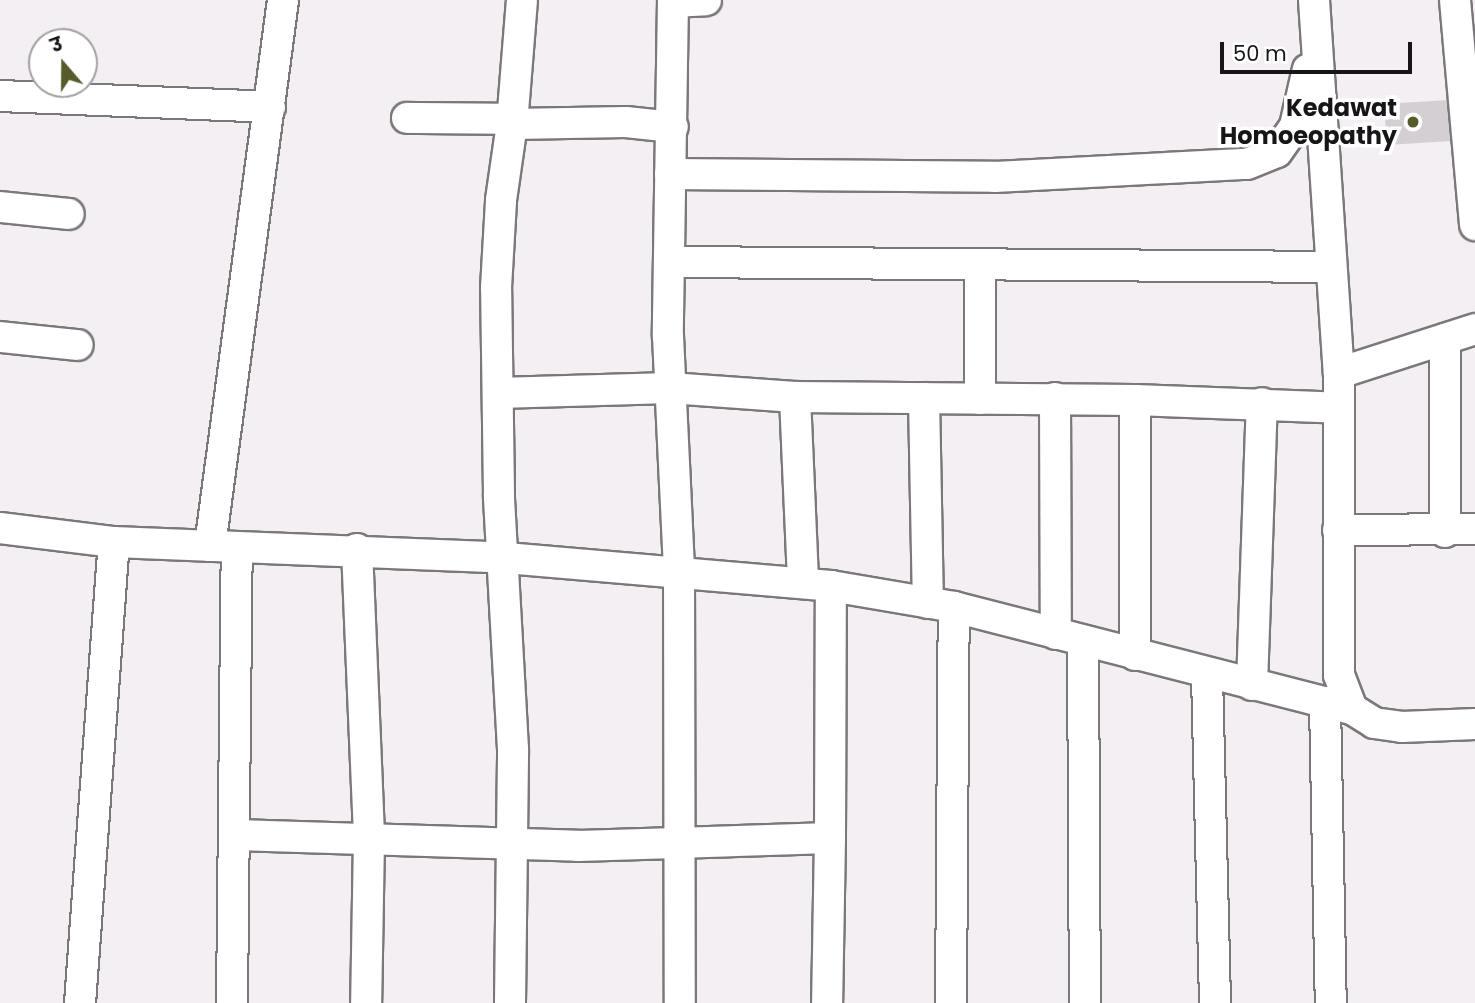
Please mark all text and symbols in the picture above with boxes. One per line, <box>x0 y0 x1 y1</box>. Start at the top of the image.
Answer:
north arrow <box>28 28 98 98</box>
scale bar <box>1223 28 1416 72</box>
text: उ <box>47 30 66 59</box>
text: 50 m <box>1233 39 1287 68</box>
place label: Kedawat Homoeopathy <box>1220 94 1397 150</box>
marker: Kedawat Homoeopathy <box>1403 112 1423 132</box>

